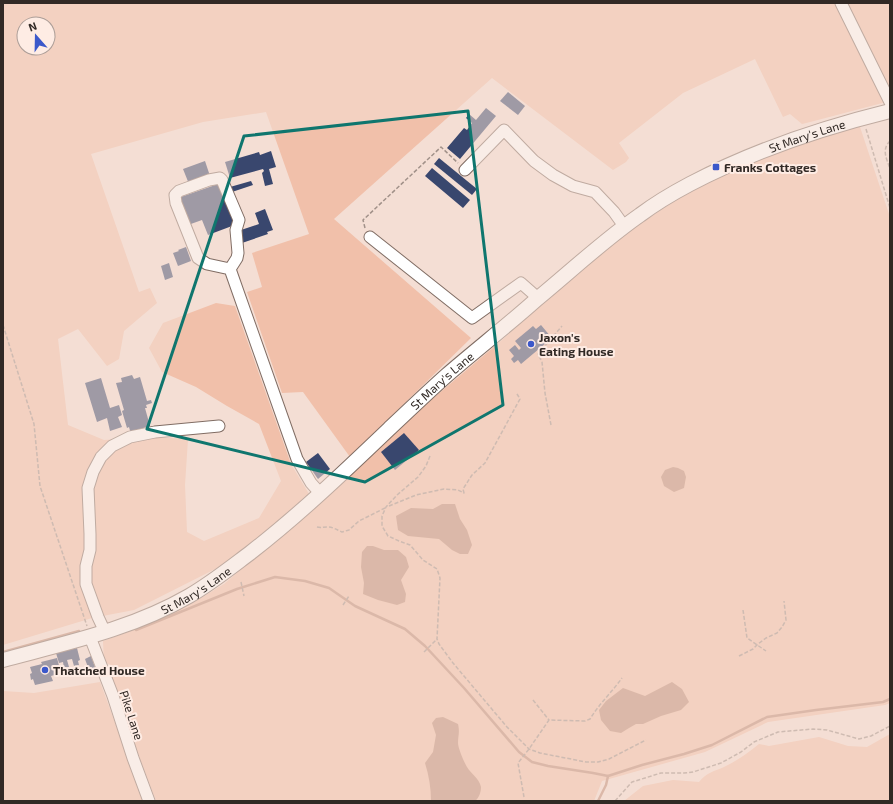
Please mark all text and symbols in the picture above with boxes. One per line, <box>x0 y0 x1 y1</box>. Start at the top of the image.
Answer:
north arrow <box>16 16 56 56</box>
text: N <box>26 19 38 34</box>
street label: St Mary's Lane <box>767 116 847 155</box>
place label: Franks Cottages <box>724 160 816 174</box>
marker: Franks Cottages <box>711 162 721 172</box>
place label: Jaxon's Eating House <box>539 330 614 358</box>
marker: Jaxon's Eating House <box>526 339 536 349</box>
street label: St Mary's Lane <box>407 349 476 412</box>
street label: St Mary's Lane <box>158 563 233 617</box>
place label: Thatched House <box>53 663 145 677</box>
marker: Thatched House <box>40 665 50 675</box>
street label: Pike Lane <box>117 688 147 742</box>

